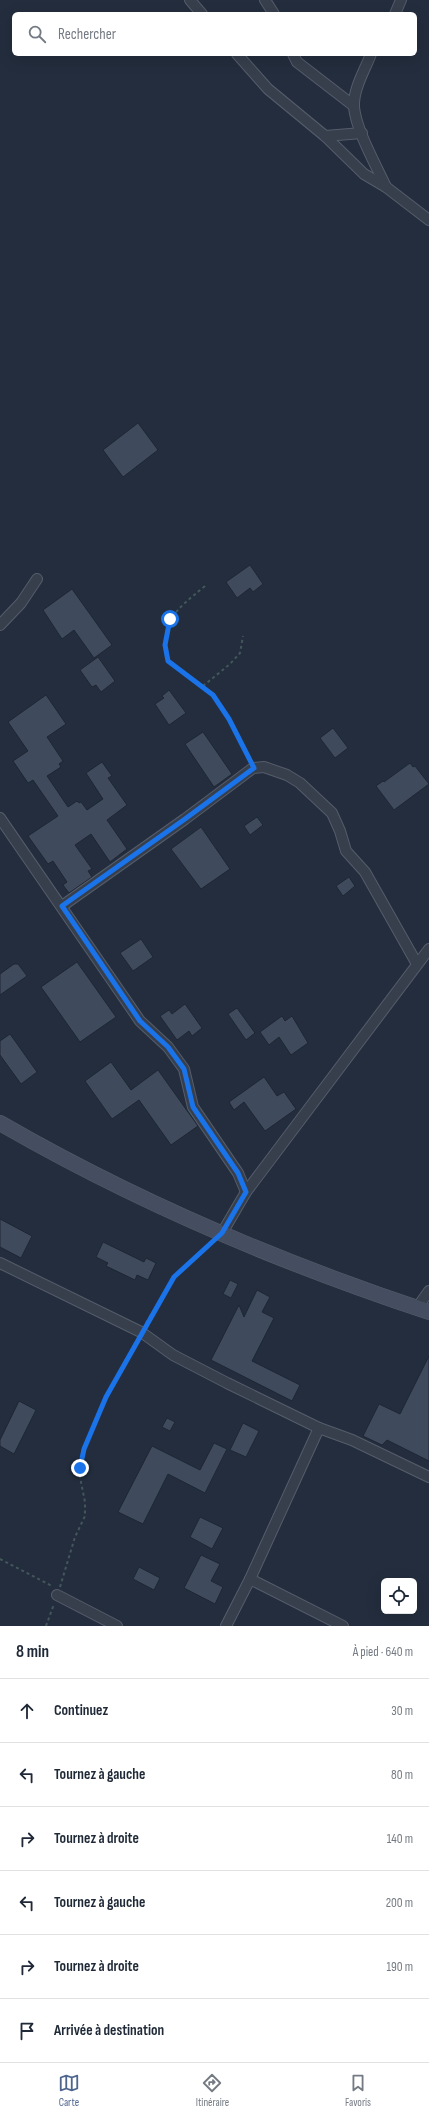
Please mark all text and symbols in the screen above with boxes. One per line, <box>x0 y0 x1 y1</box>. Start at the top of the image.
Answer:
search box <box>12 12 417 56</box>
icon: search <box>26 23 48 45</box>
text: Rechercher <box>58 25 116 44</box>
route start <box>161 610 179 628</box>
route end <box>71 1459 89 1477</box>
map controls <box>381 1578 417 1614</box>
button: locate <box>381 1578 417 1614</box>
text: 8 min <box>16 1642 49 1662</box>
text: À pied · 640 m <box>353 1644 413 1660</box>
icon: ahead <box>16 1700 38 1722</box>
text: Continuez <box>54 1701 108 1720</box>
text: 30 m <box>391 1703 413 1719</box>
icon: left <box>16 1764 38 1786</box>
text: Tournez à gauche <box>54 1765 145 1784</box>
text: 80 m <box>391 1767 413 1783</box>
icon: right <box>16 1828 38 1850</box>
text: Tournez à droite <box>54 1829 139 1848</box>
text: 140 m <box>387 1831 413 1847</box>
icon: left <box>16 1892 38 1914</box>
text: Tournez à gauche <box>54 1893 145 1912</box>
text: 200 m <box>386 1895 413 1911</box>
icon: right <box>16 1956 38 1978</box>
text: Tournez à droite <box>54 1957 139 1976</box>
text: 190 m <box>386 1959 413 1975</box>
icon: arrive <box>16 2020 38 2042</box>
text: Arrivée à destination <box>54 2021 164 2040</box>
tab: Carte <box>58 2072 80 2109</box>
tab: Itinéraire <box>196 2072 229 2109</box>
tab: Favoris <box>345 2072 371 2109</box>

